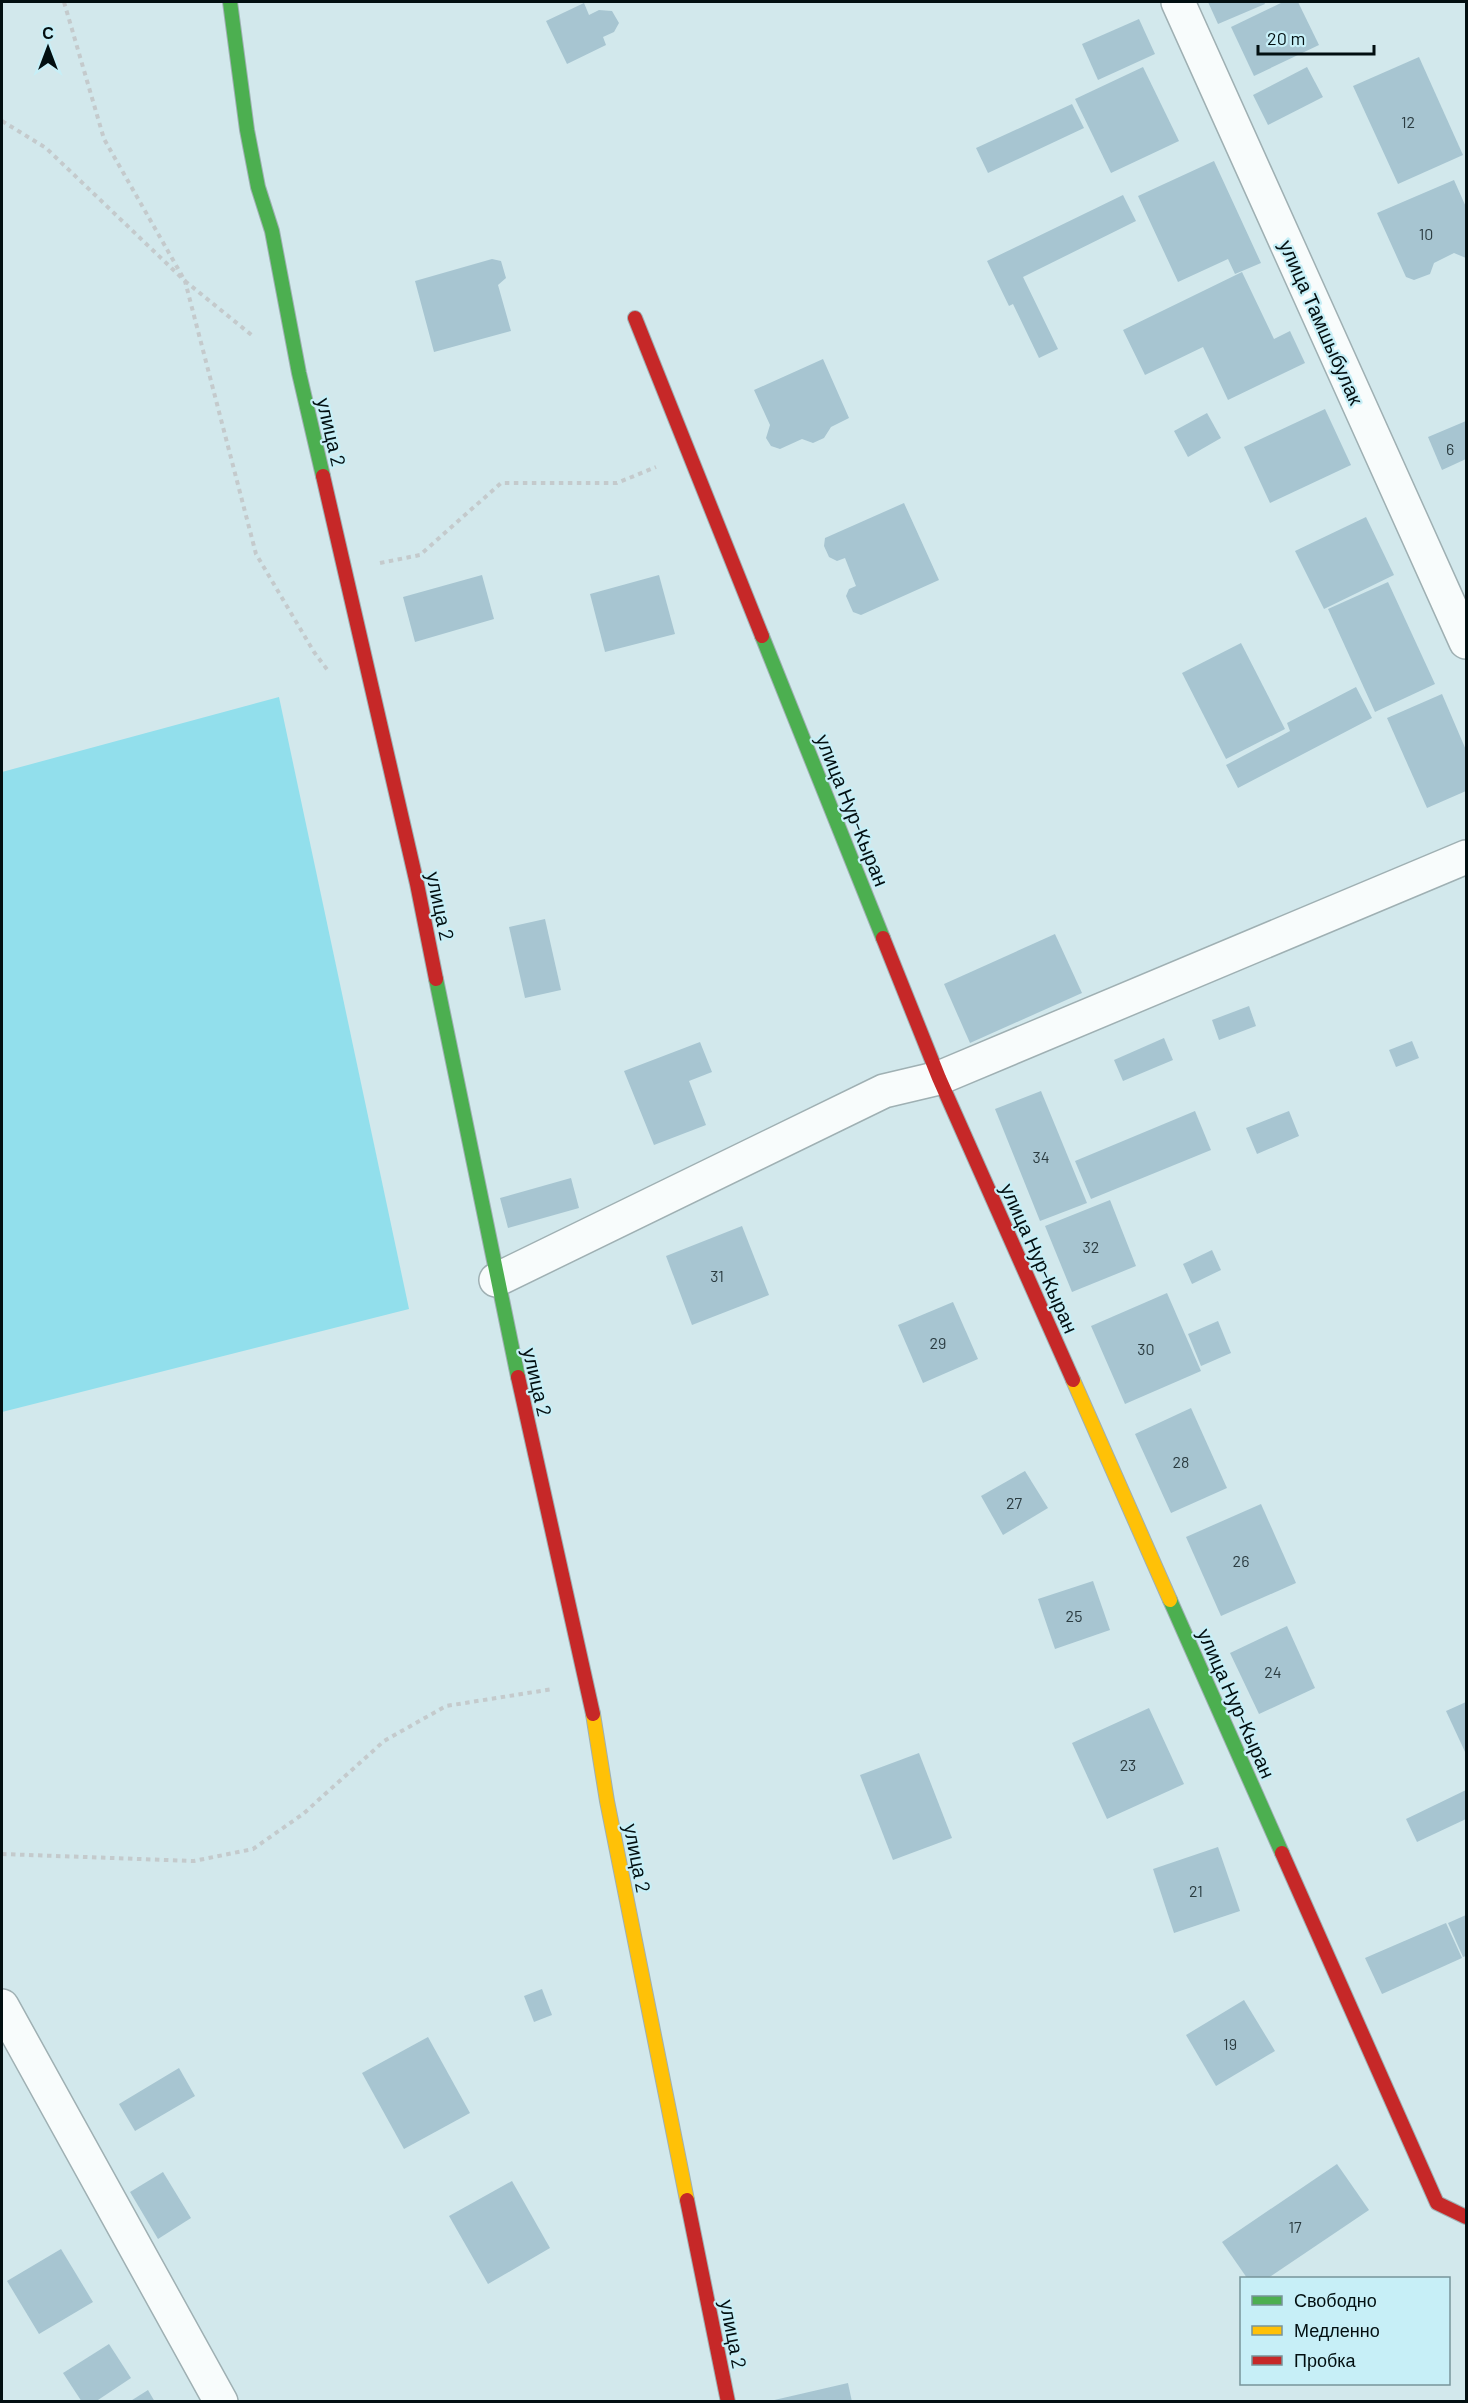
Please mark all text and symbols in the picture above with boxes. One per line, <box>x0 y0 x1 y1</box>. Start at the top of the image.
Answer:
north arrow <box>18 18 78 78</box>
scale bar <box>1258 18 1374 56</box>
text: С <box>42 23 54 42</box>
text: 20 m <box>1267 27 1305 49</box>
house number: 12 <box>1401 112 1415 131</box>
house number: 10 <box>1419 224 1433 243</box>
street label: улица Тамшыбулак <box>1275 236 1369 408</box>
street label: улица 2 <box>312 395 352 469</box>
house number: 6 <box>1446 439 1454 458</box>
street label: улица Нур-Кыран <box>812 731 894 889</box>
street label: улица 2 <box>422 869 460 943</box>
house number: 34 <box>1032 1147 1050 1166</box>
street label: улица Нур-Кыран <box>996 1179 1084 1337</box>
house number: 32 <box>1083 1237 1099 1256</box>
house number: 31 <box>710 1266 724 1285</box>
house number: 29 <box>930 1333 946 1352</box>
house number: 30 <box>1137 1339 1155 1358</box>
street label: улица 2 <box>518 1345 558 1419</box>
house number: 28 <box>1173 1452 1189 1471</box>
house number: 27 <box>1006 1493 1022 1512</box>
house number: 26 <box>1233 1551 1249 1570</box>
house number: 25 <box>1066 1606 1082 1625</box>
street label: улица Нур-Кыран <box>1193 1624 1281 1782</box>
house number: 24 <box>1264 1662 1282 1681</box>
house number: 23 <box>1120 1755 1136 1774</box>
street label: улица 2 <box>620 1821 656 1895</box>
house number: 21 <box>1189 1881 1203 1900</box>
house number: 19 <box>1223 2034 1237 2053</box>
house number: 17 <box>1288 2217 1302 2236</box>
legend <box>1240 2277 1450 2385</box>
text: Свободно <box>1294 2289 1377 2311</box>
street label: улица 2 <box>716 2297 752 2371</box>
text: Медленно <box>1294 2319 1380 2341</box>
text: Пробка <box>1294 2349 1357 2371</box>

